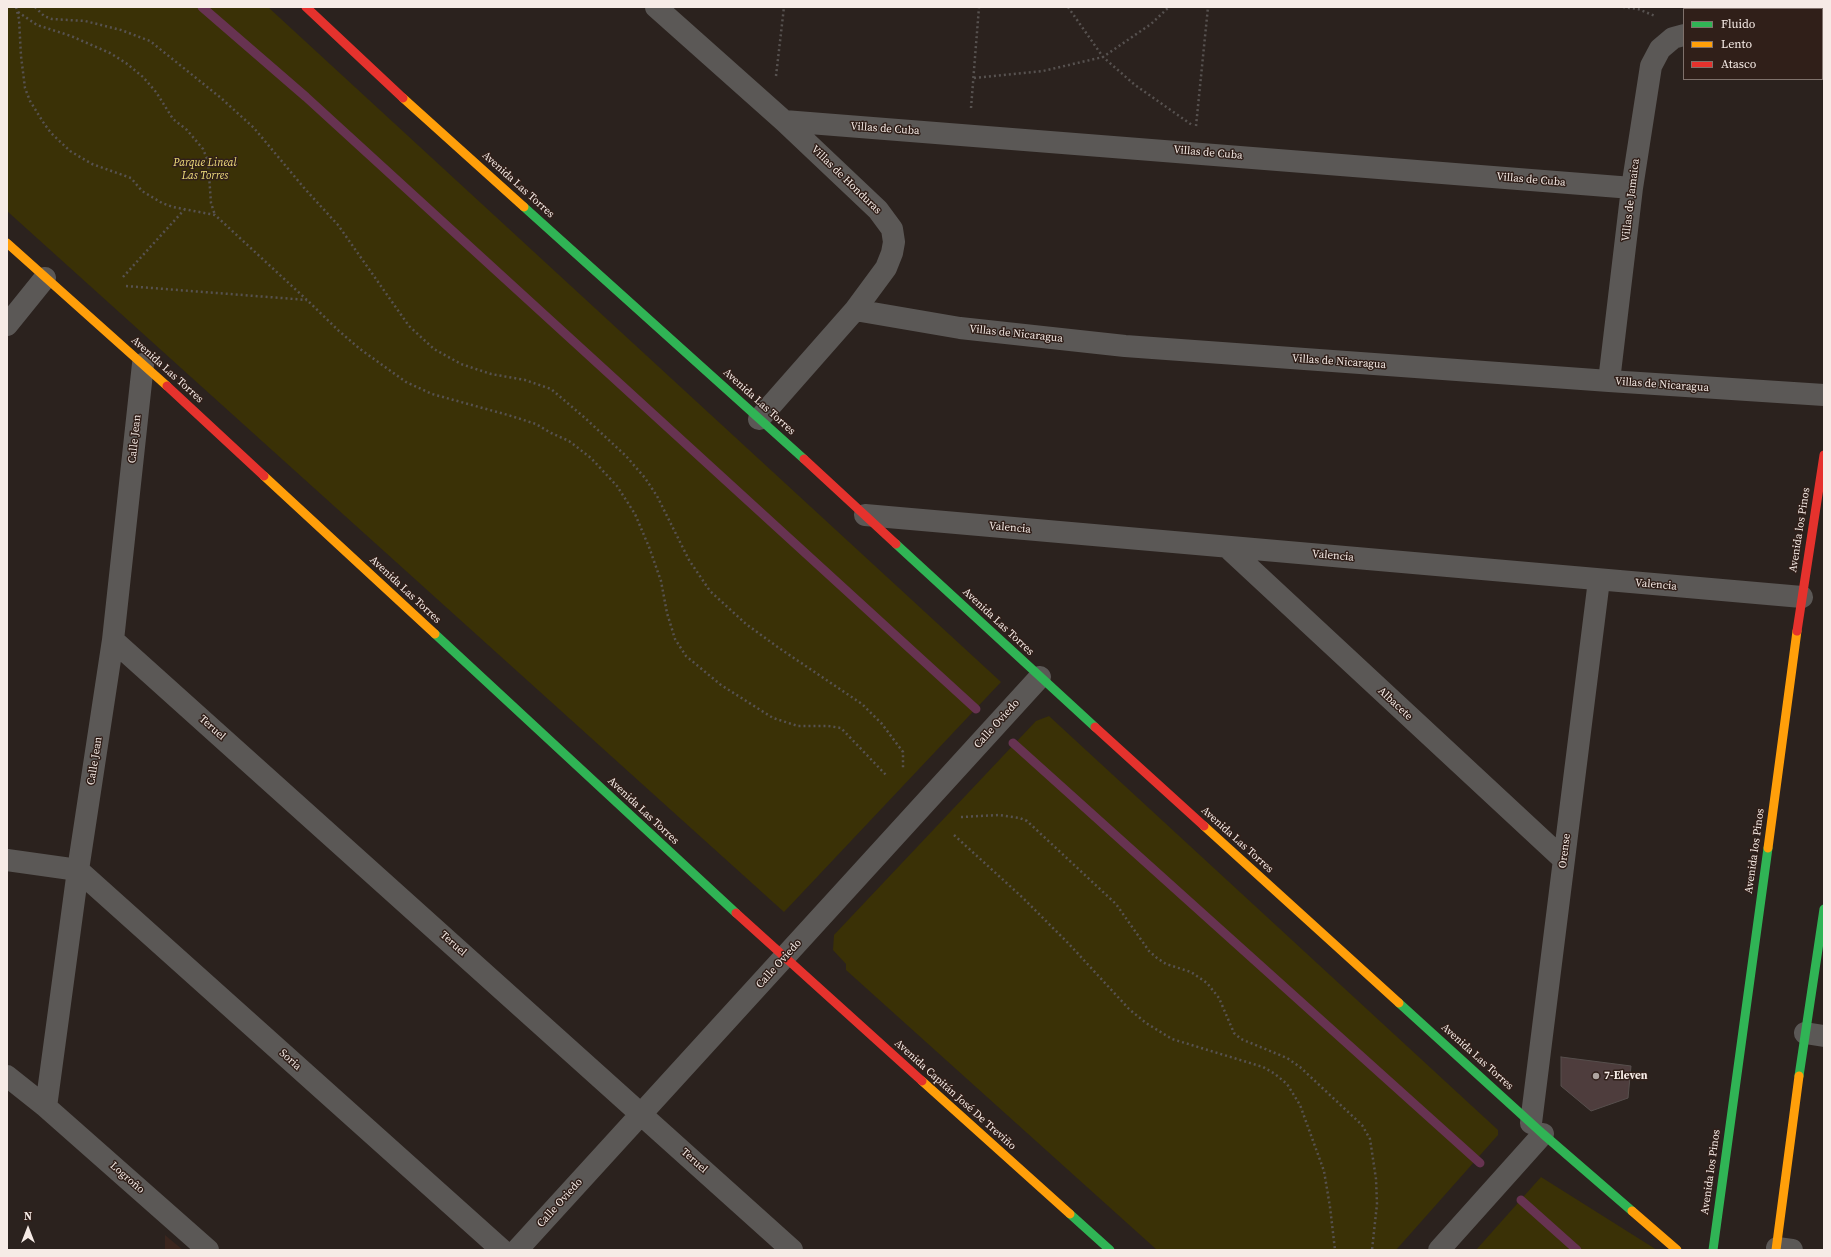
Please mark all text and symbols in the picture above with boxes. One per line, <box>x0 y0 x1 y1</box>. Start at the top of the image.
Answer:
legend <box>1683 8 1823 80</box>
text: Fluido <box>1721 16 1755 32</box>
text: Lento <box>1721 36 1752 52</box>
text: Atasco <box>1721 56 1756 72</box>
street label: Villas de Cuba <box>850 120 920 138</box>
street label: Villas de Honduras <box>808 143 884 217</box>
street label: Villas de Cuba <box>1173 143 1243 163</box>
street label: Avenida Las Torres <box>479 149 557 221</box>
park label: Parque Lineal Las Torres <box>173 156 237 182</box>
street label: Villas de Jamaica <box>1619 158 1643 242</box>
street label: Villas de Cuba <box>1496 170 1566 190</box>
street label: Villas de Nicaragua <box>968 323 1064 345</box>
street label: Avenida Las Torres <box>128 334 206 406</box>
street label: Villas de Nicaragua <box>1292 352 1386 372</box>
street label: Avenida Las Torres <box>720 366 798 438</box>
street label: Villas de Nicaragua <box>1615 375 1709 395</box>
street label: Calle Jean <box>126 414 144 464</box>
street label: Avenida los Pinos <box>1787 487 1813 573</box>
street label: Valencia <box>989 520 1031 536</box>
street label: Valencia <box>1312 548 1354 564</box>
street label: Avenida Las Torres <box>367 554 443 626</box>
street label: Valencia <box>1635 577 1677 593</box>
street label: Avenida Las Torres <box>960 586 1036 658</box>
street label: Albacete <box>1375 685 1415 723</box>
street label: Calle Oviedo <box>971 697 1023 751</box>
street label: Teruel <box>196 713 228 743</box>
street label: Calle Jean <box>85 736 105 786</box>
street label: Avenida Las Torres <box>605 775 681 847</box>
street label: Avenida Las Torres <box>1198 804 1276 876</box>
street label: Avenida los Pinos <box>1742 808 1768 894</box>
street label: Orense <box>1556 833 1574 869</box>
street label: Teruel <box>437 929 469 959</box>
street label: Calle Oviedo <box>753 937 805 991</box>
street label: Avenida Las Torres <box>1438 1021 1516 1093</box>
street label: Avenida Capitán José De Treviño <box>892 1037 1018 1153</box>
street label: Soria <box>276 1047 304 1073</box>
place label: 7-Eleven <box>1604 1069 1647 1083</box>
marker: 7-Eleven <box>1591 1071 1601 1081</box>
street label: Avenida los Pinos <box>1698 1129 1724 1215</box>
street label: Teruel <box>678 1146 710 1176</box>
street label: Logroño <box>107 1159 147 1197</box>
street label: Calle Oviedo <box>534 1176 586 1230</box>
north arrow <box>8 1209 48 1249</box>
text: N <box>24 1209 32 1224</box>

